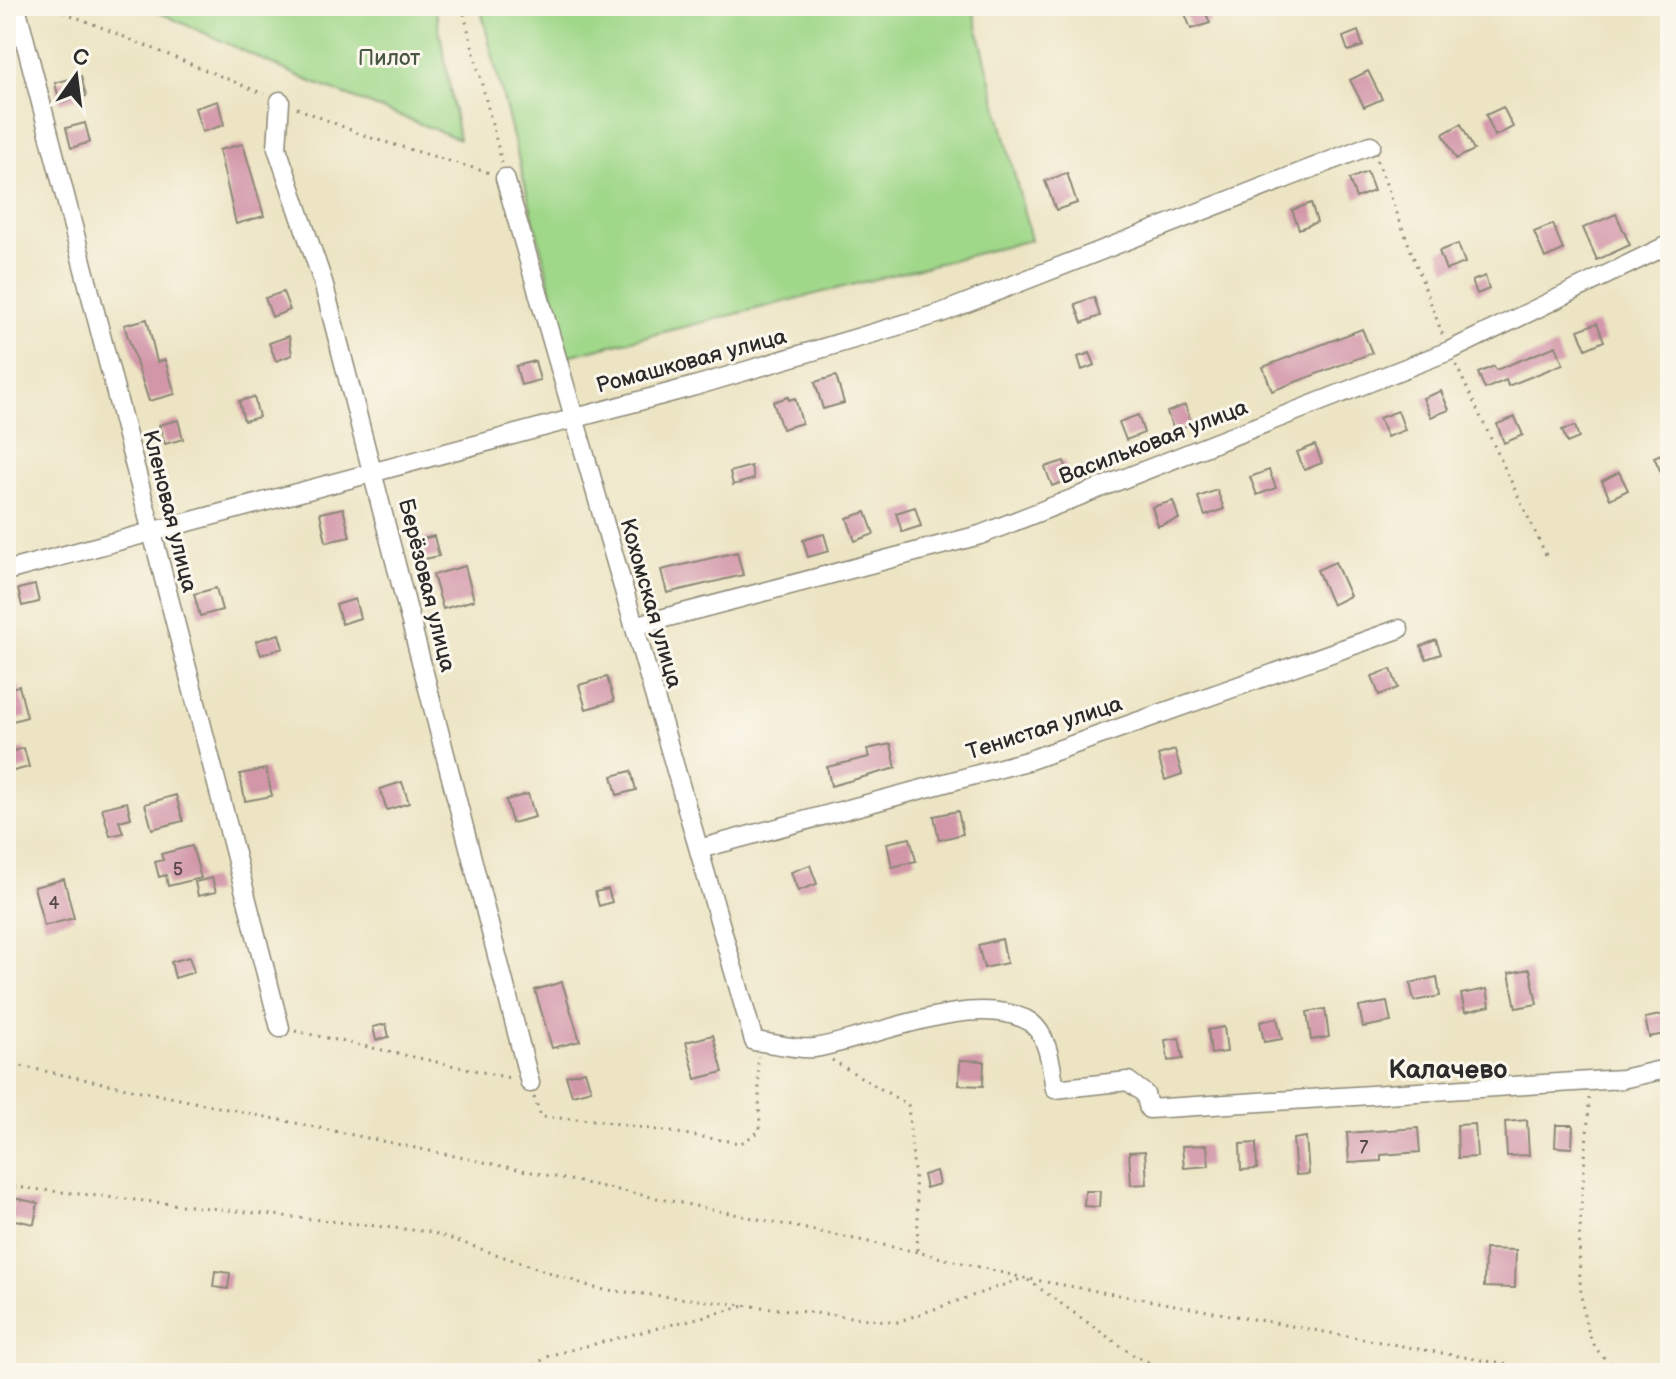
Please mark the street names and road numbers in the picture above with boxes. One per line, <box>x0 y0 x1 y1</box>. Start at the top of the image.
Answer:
street label: Ромашковая улица <box>593 323 790 400</box>
street label: Васильковая улица <box>1055 394 1252 491</box>
street label: Кленовая улица <box>136 427 203 595</box>
street label: Берёзовая улица <box>392 496 461 675</box>
street label: Кохомская улица <box>613 515 688 691</box>
street label: Тенистая улица <box>963 690 1126 766</box>

